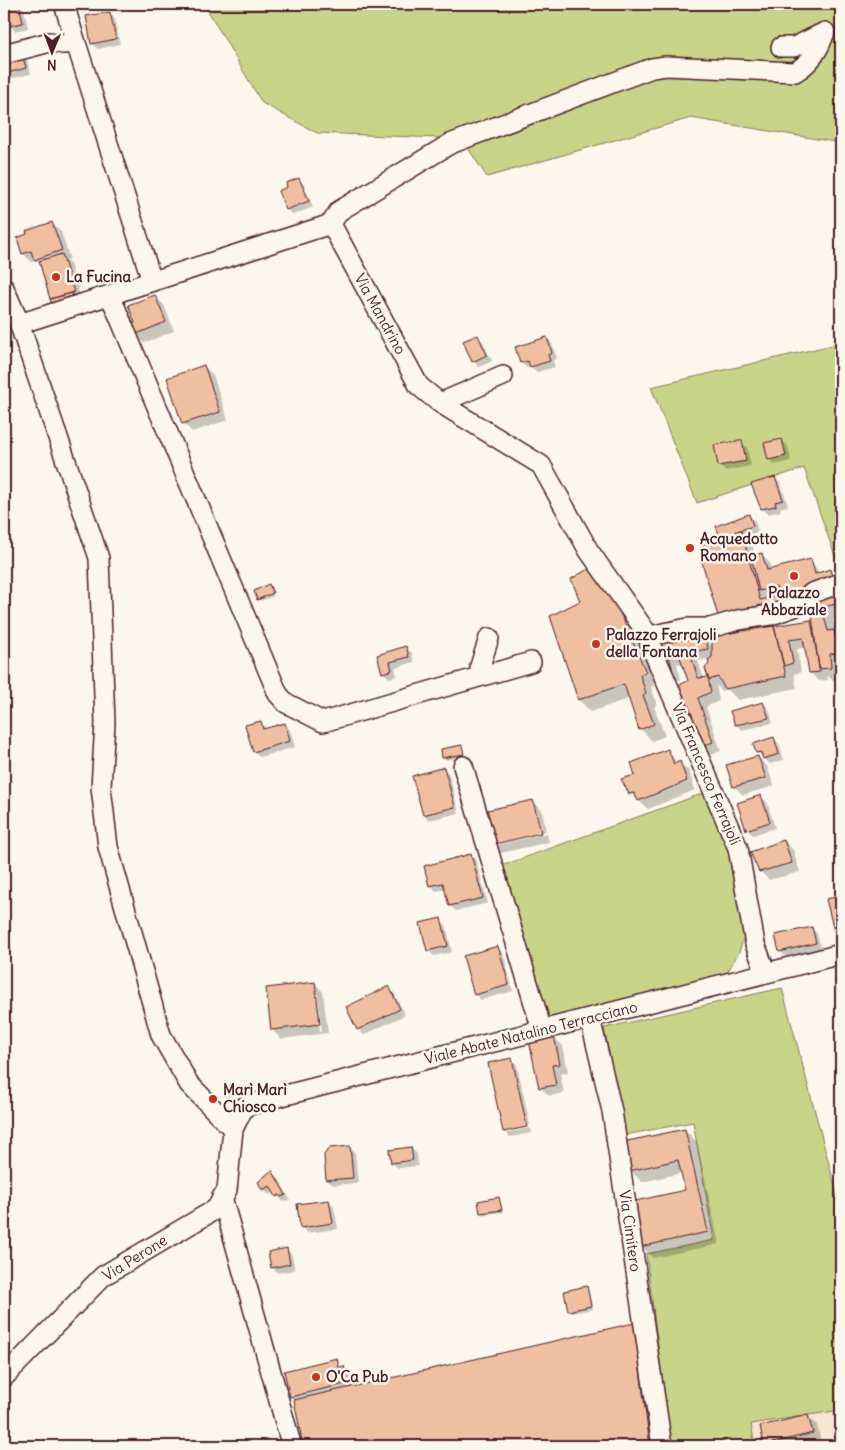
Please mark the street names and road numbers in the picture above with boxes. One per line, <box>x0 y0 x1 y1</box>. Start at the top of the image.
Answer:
street label: Via Mandrino <box>350 270 410 358</box>
street label: Via Francesco Ferrajoli <box>668 700 745 848</box>
street label: Viale Abate Natalino Terracciano <box>422 997 639 1068</box>
street label: Via Cimitero <box>615 1189 646 1273</box>
street label: Via Perone <box>99 1230 171 1285</box>

